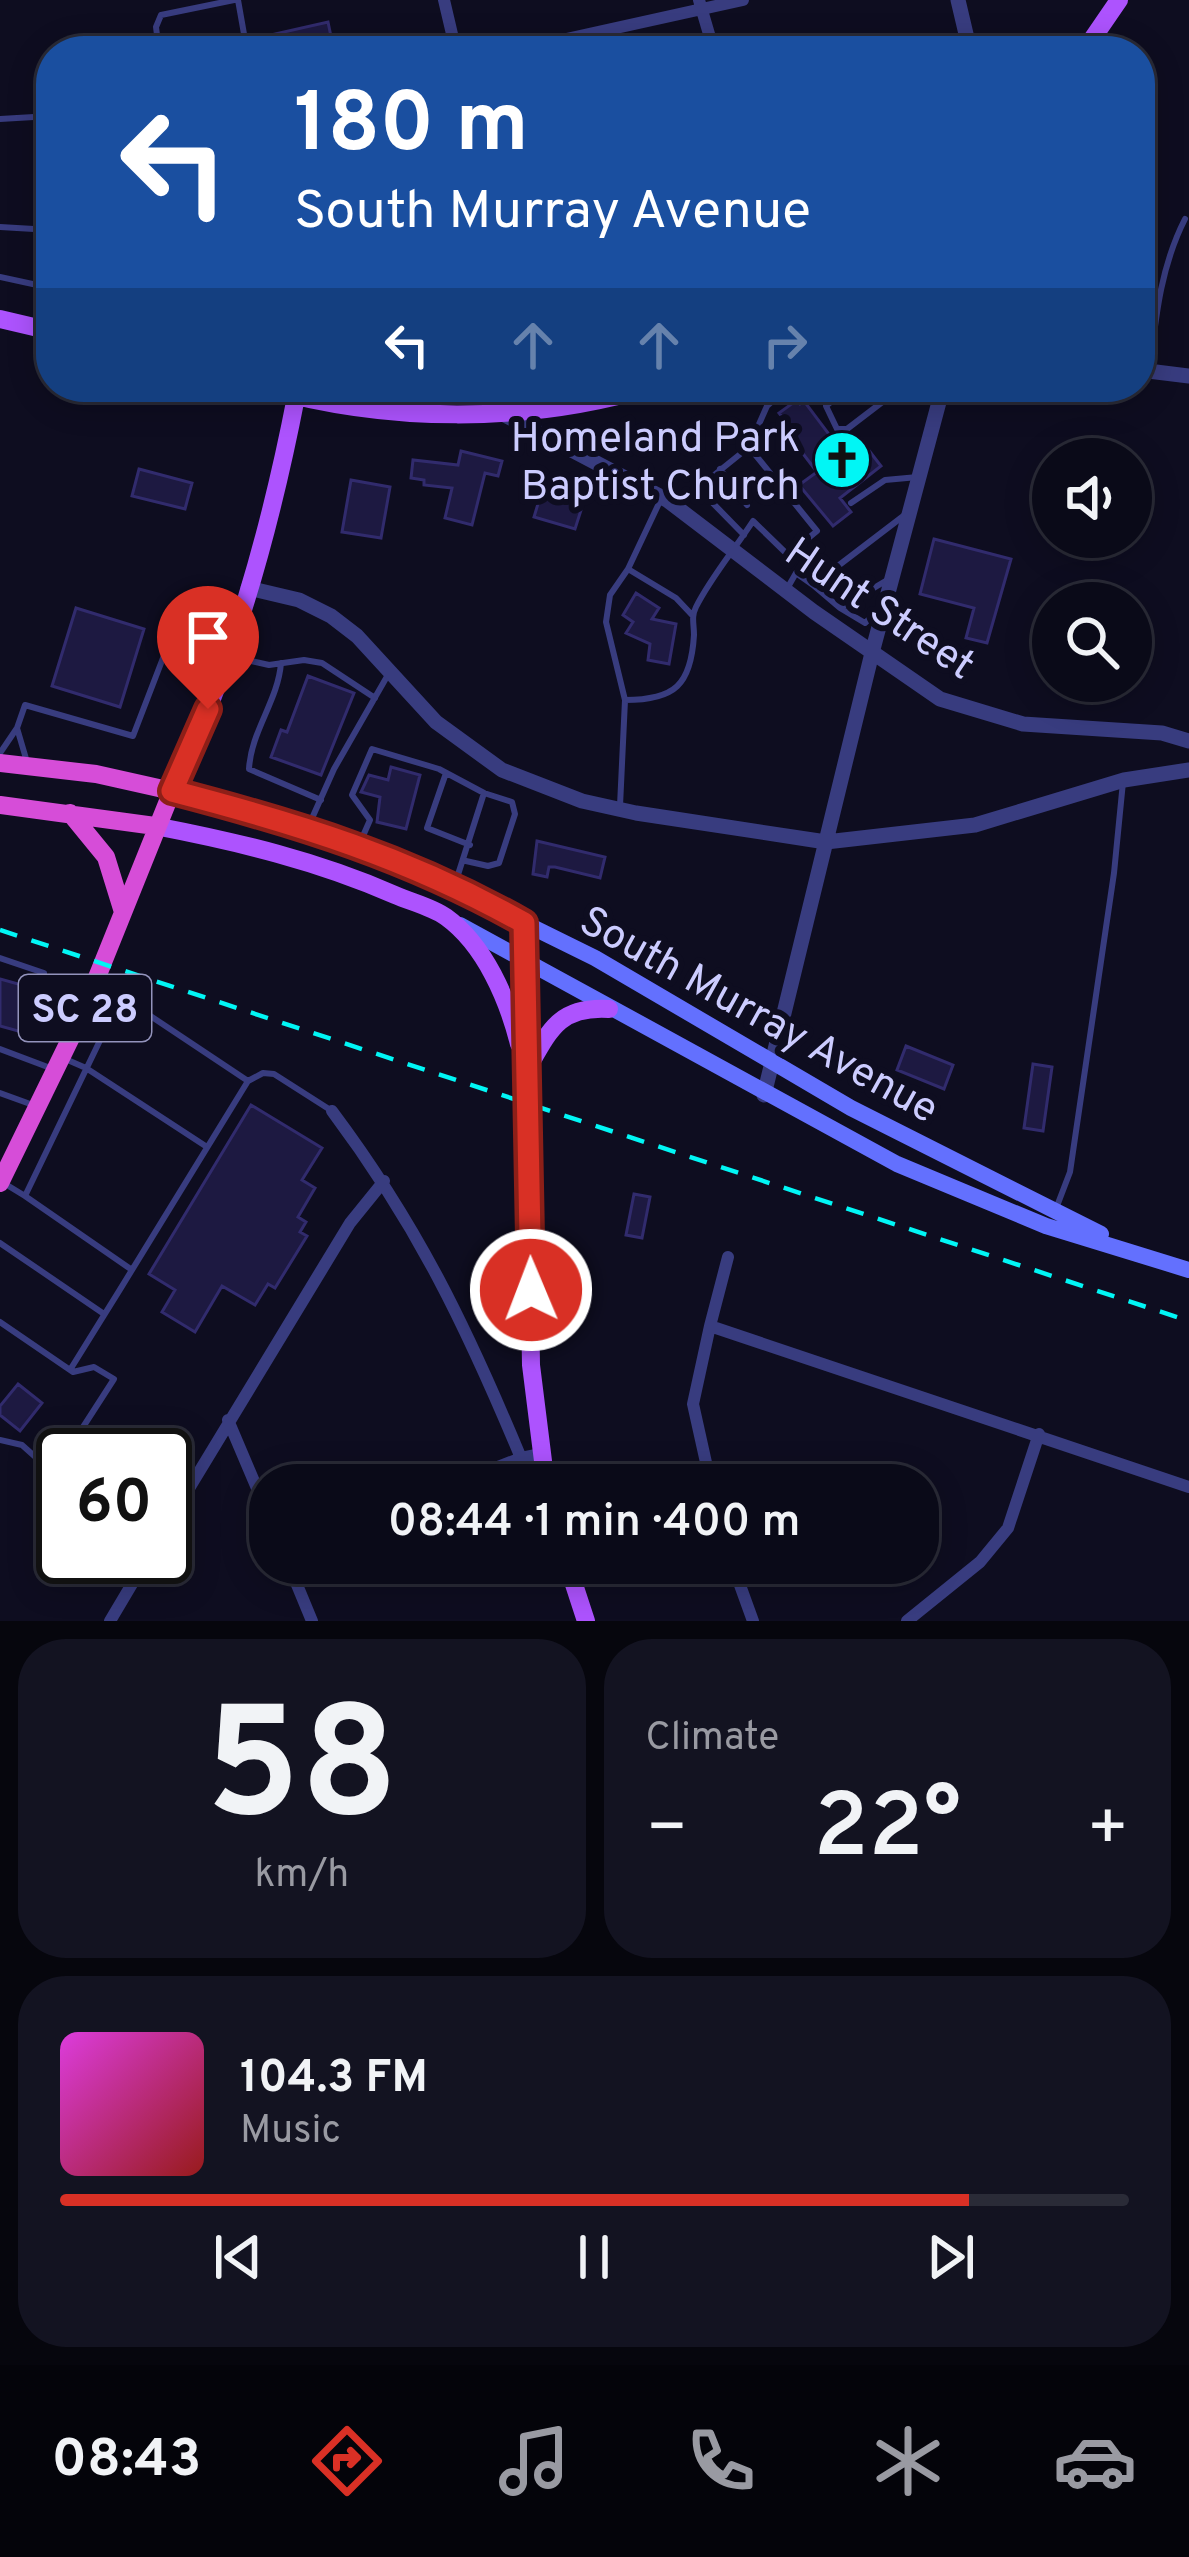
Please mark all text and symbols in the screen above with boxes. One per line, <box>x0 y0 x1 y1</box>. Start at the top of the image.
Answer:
text: 180 m <box>294 75 529 181</box>
icon: left <box>96 84 252 240</box>
text: South Murray Avenue <box>294 179 811 248</box>
icon: left <box>374 312 440 378</box>
icon: ahead <box>500 312 566 378</box>
icon: ahead <box>626 312 692 378</box>
icon: right <box>752 312 818 378</box>
place label: Homeland Park Baptist Church <box>510 414 800 515</box>
church icon: Homeland Park Baptist Church <box>811 429 873 491</box>
map controls <box>1032 438 1152 702</box>
button: sound <box>1032 438 1152 558</box>
street label: Hunt Street <box>773 528 984 694</box>
button: search <box>1032 582 1152 702</box>
pin <box>157 586 259 709</box>
icon: arrive <box>175 604 241 670</box>
street label: South Murray Avenue <box>569 896 947 1138</box>
road number: SC 28 <box>19 975 151 1041</box>
position arrow <box>468 1227 594 1353</box>
speed limit sign: 60 <box>36 1428 192 1584</box>
text: 08:44 · 1 min · 400 m <box>388 1495 800 1552</box>
text: 58 <box>205 1675 398 1873</box>
text: Climate <box>646 1715 779 1764</box>
text: 22° <box>814 1775 961 1888</box>
text: − <box>646 1790 688 1873</box>
text: + <box>1086 1790 1129 1873</box>
text: km/h <box>254 1852 349 1901</box>
text: 104.3 FM <box>240 2051 428 2108</box>
text: Music <box>240 2108 341 2157</box>
icon: previous <box>205 2224 271 2290</box>
icon: pause <box>561 2224 627 2290</box>
icon: next <box>918 2224 984 2290</box>
icon: directions <box>305 2419 389 2503</box>
icon: music <box>492 2419 576 2503</box>
icon: phone <box>679 2419 763 2503</box>
icon: climate <box>866 2419 950 2503</box>
icon: car <box>1053 2419 1137 2503</box>
text: 08:43 <box>52 2427 201 2496</box>

